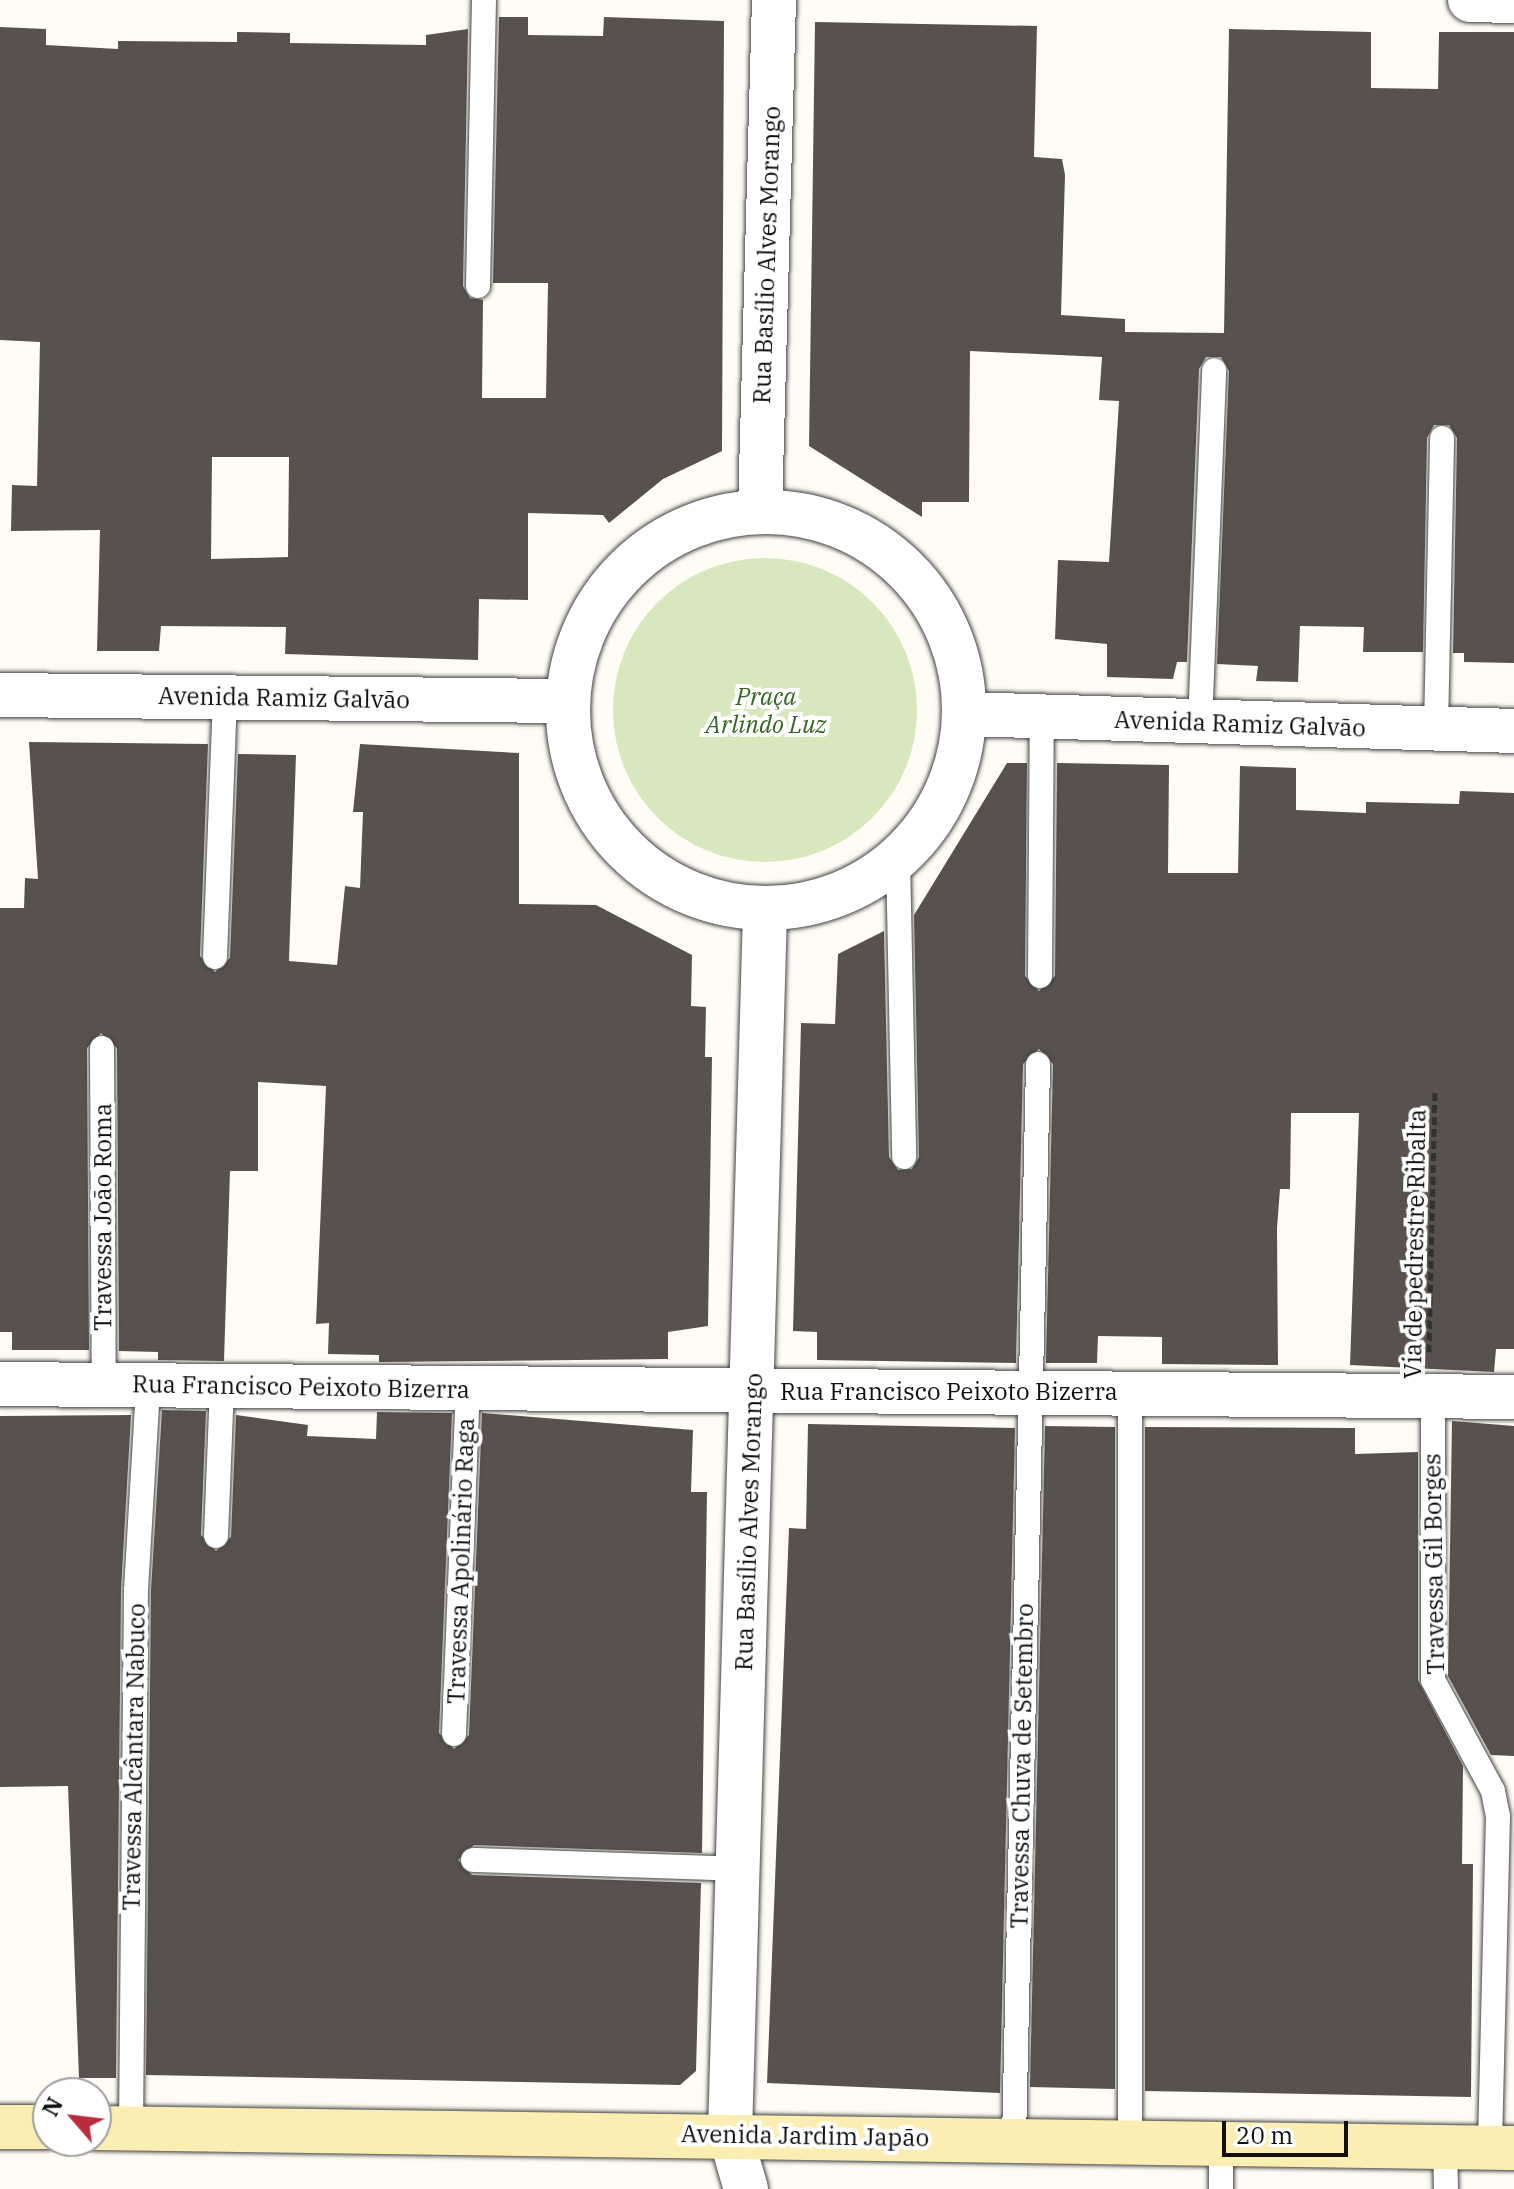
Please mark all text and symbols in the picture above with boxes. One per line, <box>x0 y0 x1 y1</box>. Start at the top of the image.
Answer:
street label: Rua Basílio Alves Morango <box>747 106 787 404</box>
street label: Avenida Ramiz Galvão <box>158 681 410 715</box>
park label: Praça Arlindo Luz <box>706 683 826 739</box>
street label: Avenida Ramiz Galvão <box>1114 705 1366 743</box>
street label: Travessa João Roma <box>89 1103 117 1331</box>
street label: Via de pedrestre Ribalta <box>1398 1109 1432 1379</box>
street label: Rua Francisco Peixoto Bizerra <box>132 1370 470 1404</box>
street label: Rua Basílio Alves Morango <box>729 1373 769 1671</box>
street label: Rua Francisco Peixoto Bizerra <box>780 1378 1118 1406</box>
street label: Travessa Apolinário Raga <box>442 1417 480 1705</box>
street label: Travessa Gil Borges <box>1418 1453 1450 1675</box>
street label: Travessa Alcântara Nabuco <box>117 1603 151 1911</box>
street label: Travessa Chuva de Setembro <box>1005 1603 1039 1929</box>
north arrow <box>32 2077 112 2157</box>
text: N <box>35 2092 69 2121</box>
scale bar <box>1226 2105 1352 2155</box>
street label: Avenida Jardim Japão <box>681 2119 929 2153</box>
text: 20 m <box>1236 2119 1293 2151</box>

